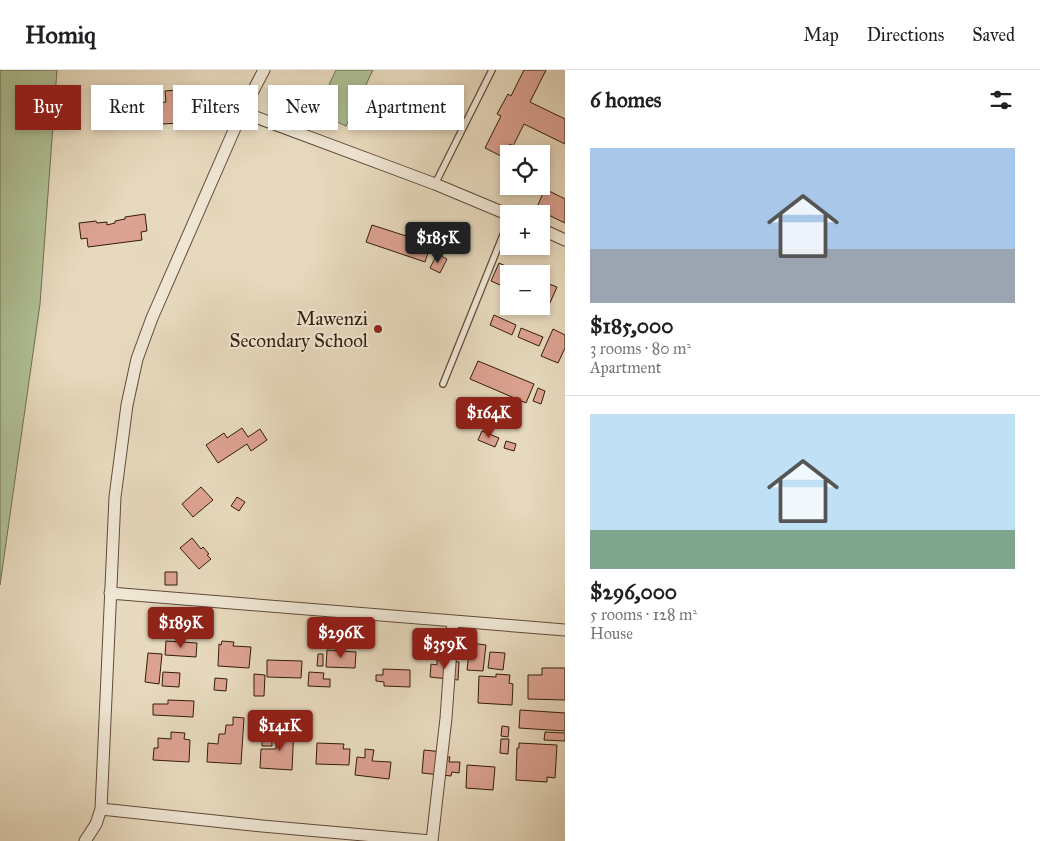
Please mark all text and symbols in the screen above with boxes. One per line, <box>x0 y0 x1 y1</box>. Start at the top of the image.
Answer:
text: Homiq <box>25 20 96 50</box>
text: Map <box>803 24 839 46</box>
text: Directions <box>867 24 944 46</box>
text: Saved <box>972 24 1015 46</box>
chip: Buy <box>15 85 81 130</box>
chip: Rent <box>91 85 163 130</box>
chip: Filters <box>173 85 258 130</box>
chip: New <box>268 85 338 130</box>
chip: Apartment <box>348 85 464 130</box>
icon: filters <box>987 86 1015 114</box>
text: 6 homes <box>590 87 662 113</box>
map controls <box>500 145 550 315</box>
button: locate <box>500 145 550 195</box>
icon: home <box>758 181 848 271</box>
button: + <box>500 205 550 255</box>
pin: $185K <box>403 222 473 264</box>
text: $185K <box>416 228 460 247</box>
button: − <box>500 265 550 315</box>
place label: Mawenzi Secondary School <box>230 307 369 352</box>
text: $185,000 <box>590 313 673 339</box>
marker: Mawenzi Secondary School <box>372 323 384 335</box>
text: 3 rooms · 80 m² <box>590 339 691 358</box>
text: Apartment <box>590 358 662 377</box>
pin: $164K <box>454 396 524 439</box>
text: $164K <box>467 403 511 422</box>
icon: home <box>758 446 848 536</box>
text: $296,000 <box>590 579 677 605</box>
text: 5 rooms · 128 m² <box>590 605 697 624</box>
pin: $189K <box>146 606 216 649</box>
text: $189K <box>159 613 203 632</box>
pin: $296K <box>306 616 376 659</box>
text: $296K <box>318 623 364 642</box>
text: House <box>590 624 633 643</box>
pin: $359K <box>410 628 480 670</box>
text: $359K <box>423 634 467 653</box>
pin: $141K <box>245 710 315 752</box>
text: $141K <box>259 716 301 735</box>

